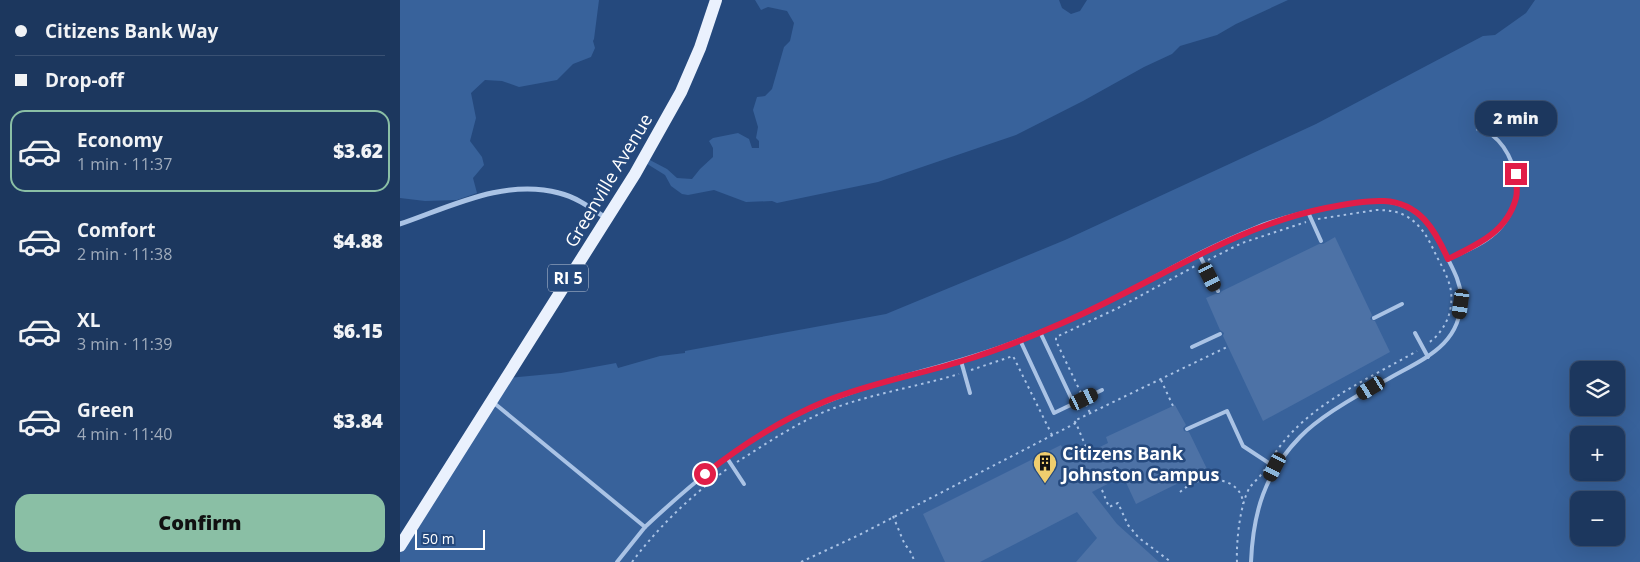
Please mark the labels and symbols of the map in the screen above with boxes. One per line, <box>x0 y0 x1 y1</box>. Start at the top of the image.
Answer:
callout: 2 min <box>1475 101 1557 136</box>
street label: Greenville Avenue <box>559 109 657 251</box>
route end <box>1505 163 1527 185</box>
car <box>1196 260 1223 294</box>
road number: RI 5 <box>548 264 588 292</box>
car <box>1451 288 1470 320</box>
car <box>1354 374 1387 402</box>
car <box>1067 386 1100 412</box>
place label: Citizens Bank Johnston Campus <box>1060 441 1219 486</box>
building icon: Citizens Bank Johnston Campus <box>1032 450 1058 484</box>
car <box>1261 450 1288 484</box>
route start <box>694 463 716 485</box>
scale bar <box>415 527 485 550</box>

